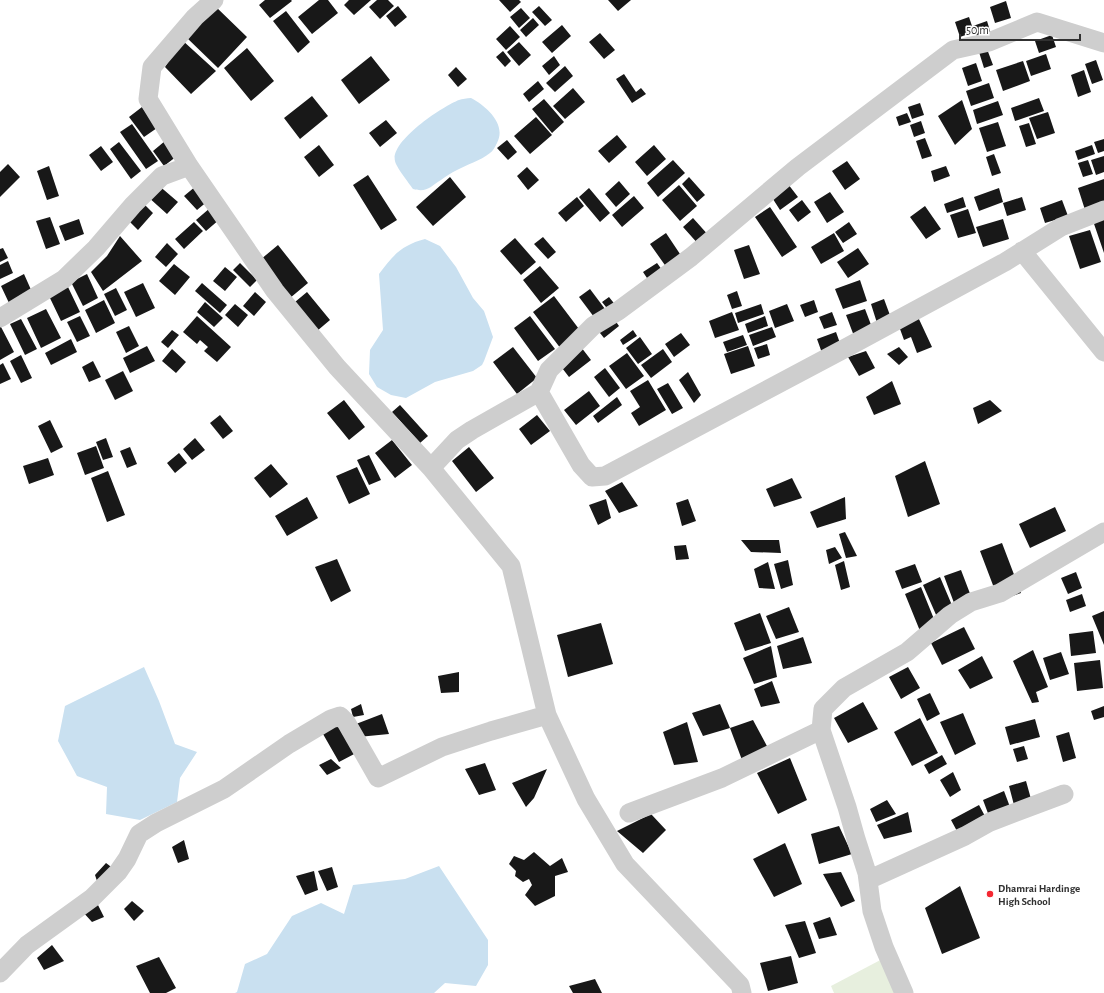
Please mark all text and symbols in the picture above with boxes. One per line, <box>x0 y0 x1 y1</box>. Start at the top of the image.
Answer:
scale bar <box>960 16 1080 42</box>
text: 50 m <box>966 24 989 36</box>
place label: Dhamrai Hardinge High School <box>998 883 1080 907</box>
marker: Dhamrai Hardinge High School <box>985 889 995 899</box>

